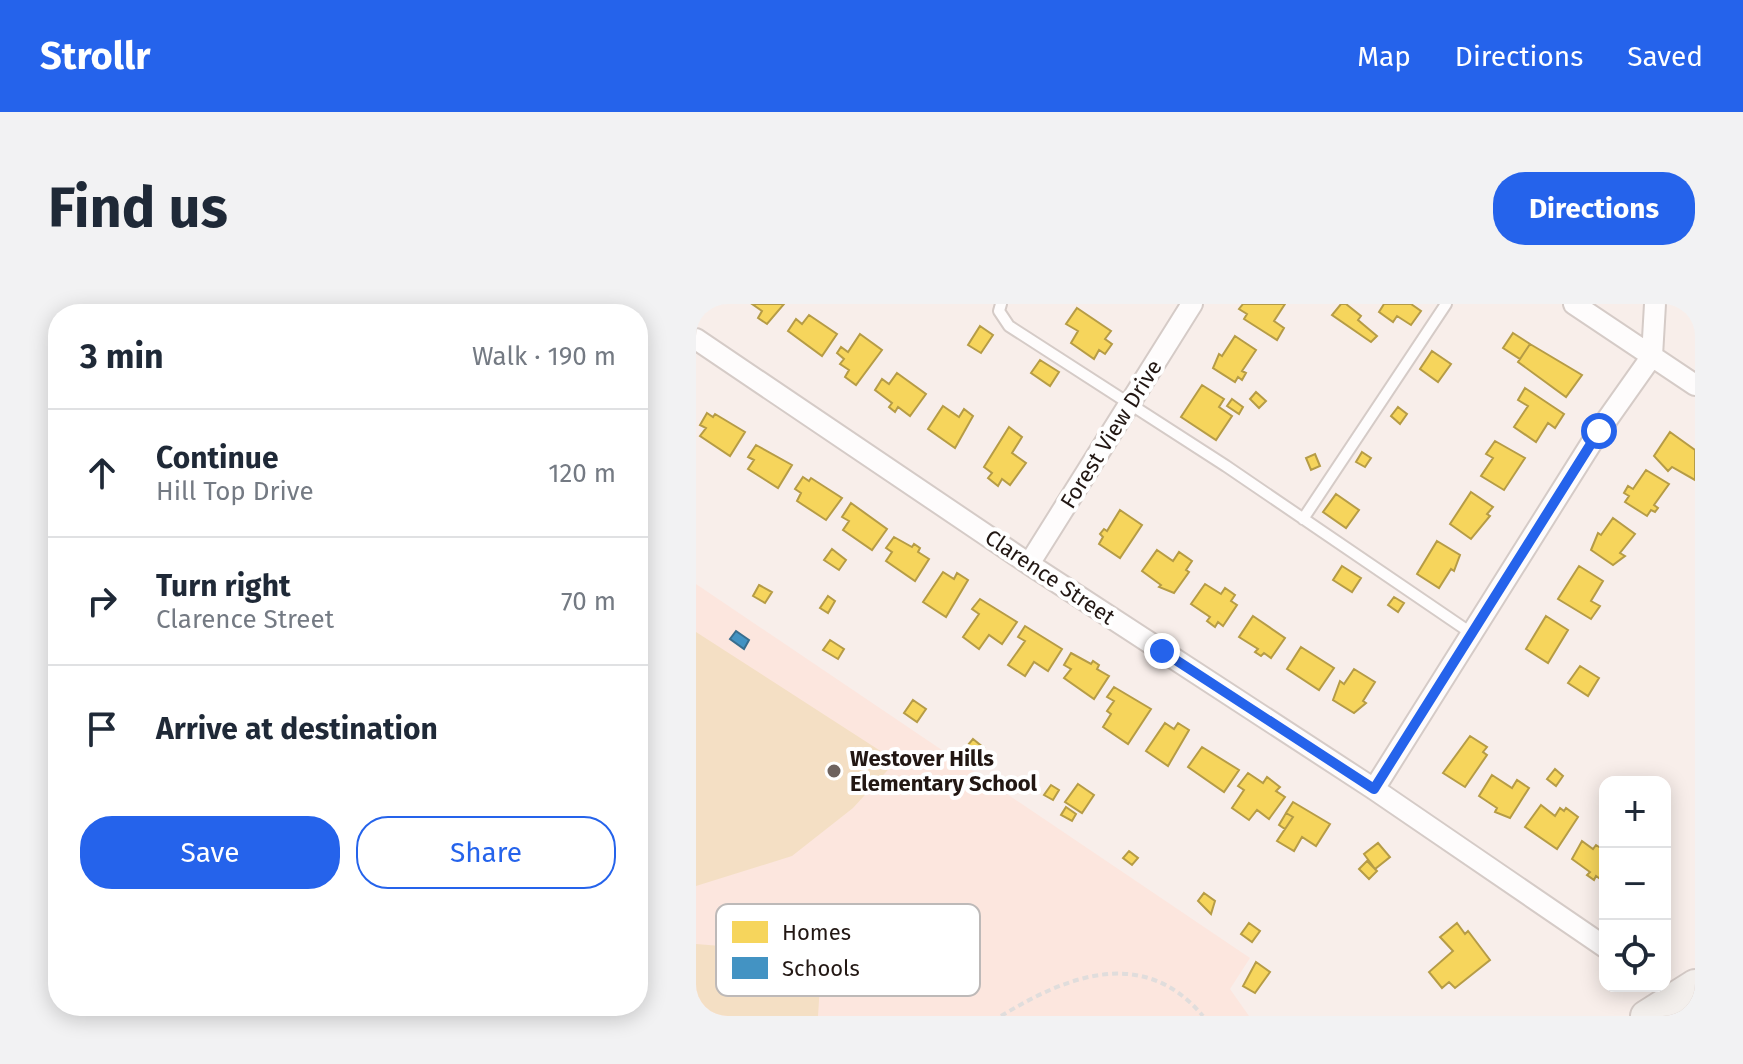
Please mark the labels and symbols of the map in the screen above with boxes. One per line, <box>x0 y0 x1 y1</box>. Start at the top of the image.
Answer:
street label: Forest View Drive <box>1054 355 1168 513</box>
route start <box>1581 413 1617 449</box>
street label: Clarence Street <box>980 524 1120 630</box>
route end <box>1144 633 1180 669</box>
place label: Westover Hills Elementary School <box>850 745 1038 797</box>
marker: Westover Hills Elementary School <box>825 762 843 780</box>
legend <box>716 904 980 996</box>
text: Homes <box>782 919 851 946</box>
text: Schools <box>782 955 860 982</box>

